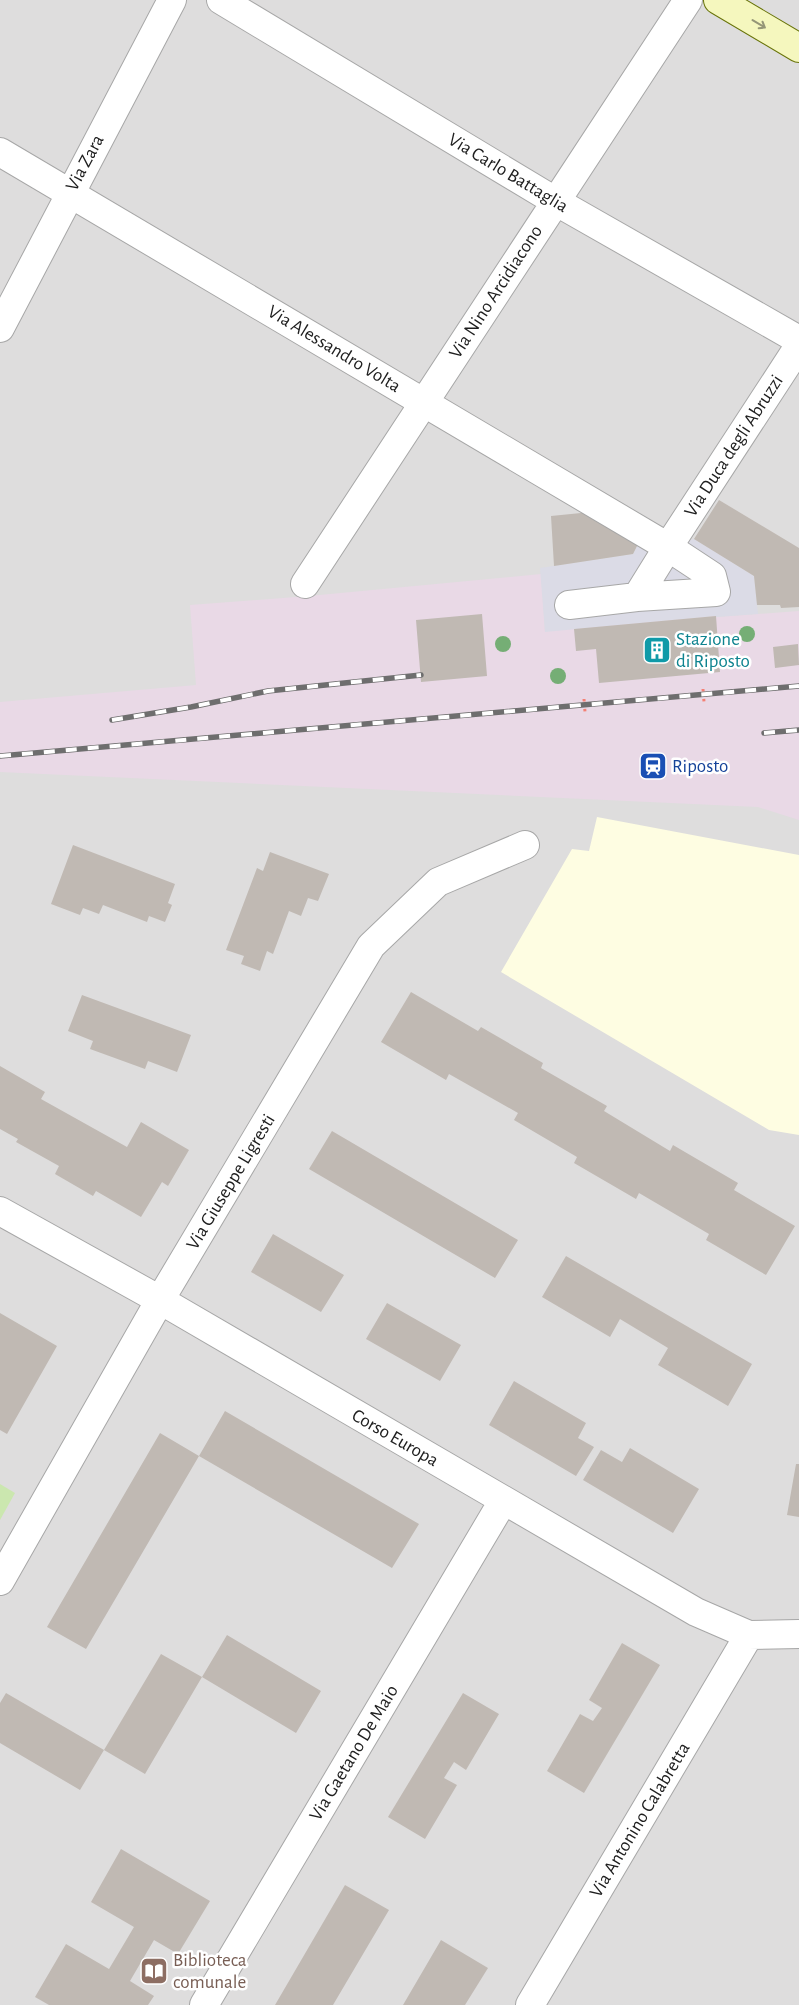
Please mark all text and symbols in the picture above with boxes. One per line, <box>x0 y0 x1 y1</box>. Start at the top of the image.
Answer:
one-way arrow <box>751 19 765 29</box>
street label: Via Carlo Battaglia <box>445 130 571 216</box>
street label: Via Zara <box>62 132 108 194</box>
street label: Via Nino Arcidiacono <box>446 222 546 362</box>
street label: Via Alessandro Volta <box>264 302 404 396</box>
street label: Via Duca degli Abruzzi <box>681 372 787 520</box>
place label: Stazione di Riposto <box>676 630 750 671</box>
building icon: Stazione di Riposto <box>642 635 672 665</box>
station icon: Riposto <box>638 751 668 781</box>
place label: Riposto <box>672 757 728 776</box>
street label: Via Giuseppe Ligresti <box>183 1111 279 1253</box>
street label: Corso Europa <box>348 1406 442 1470</box>
street label: Via Gaetano De Maio <box>306 1682 402 1824</box>
street label: Via Antonino Calabretta <box>586 1739 694 1901</box>
place label: Biblioteca comunale <box>173 1951 247 1992</box>
library icon: Biblioteca comunale <box>139 1956 169 1986</box>

